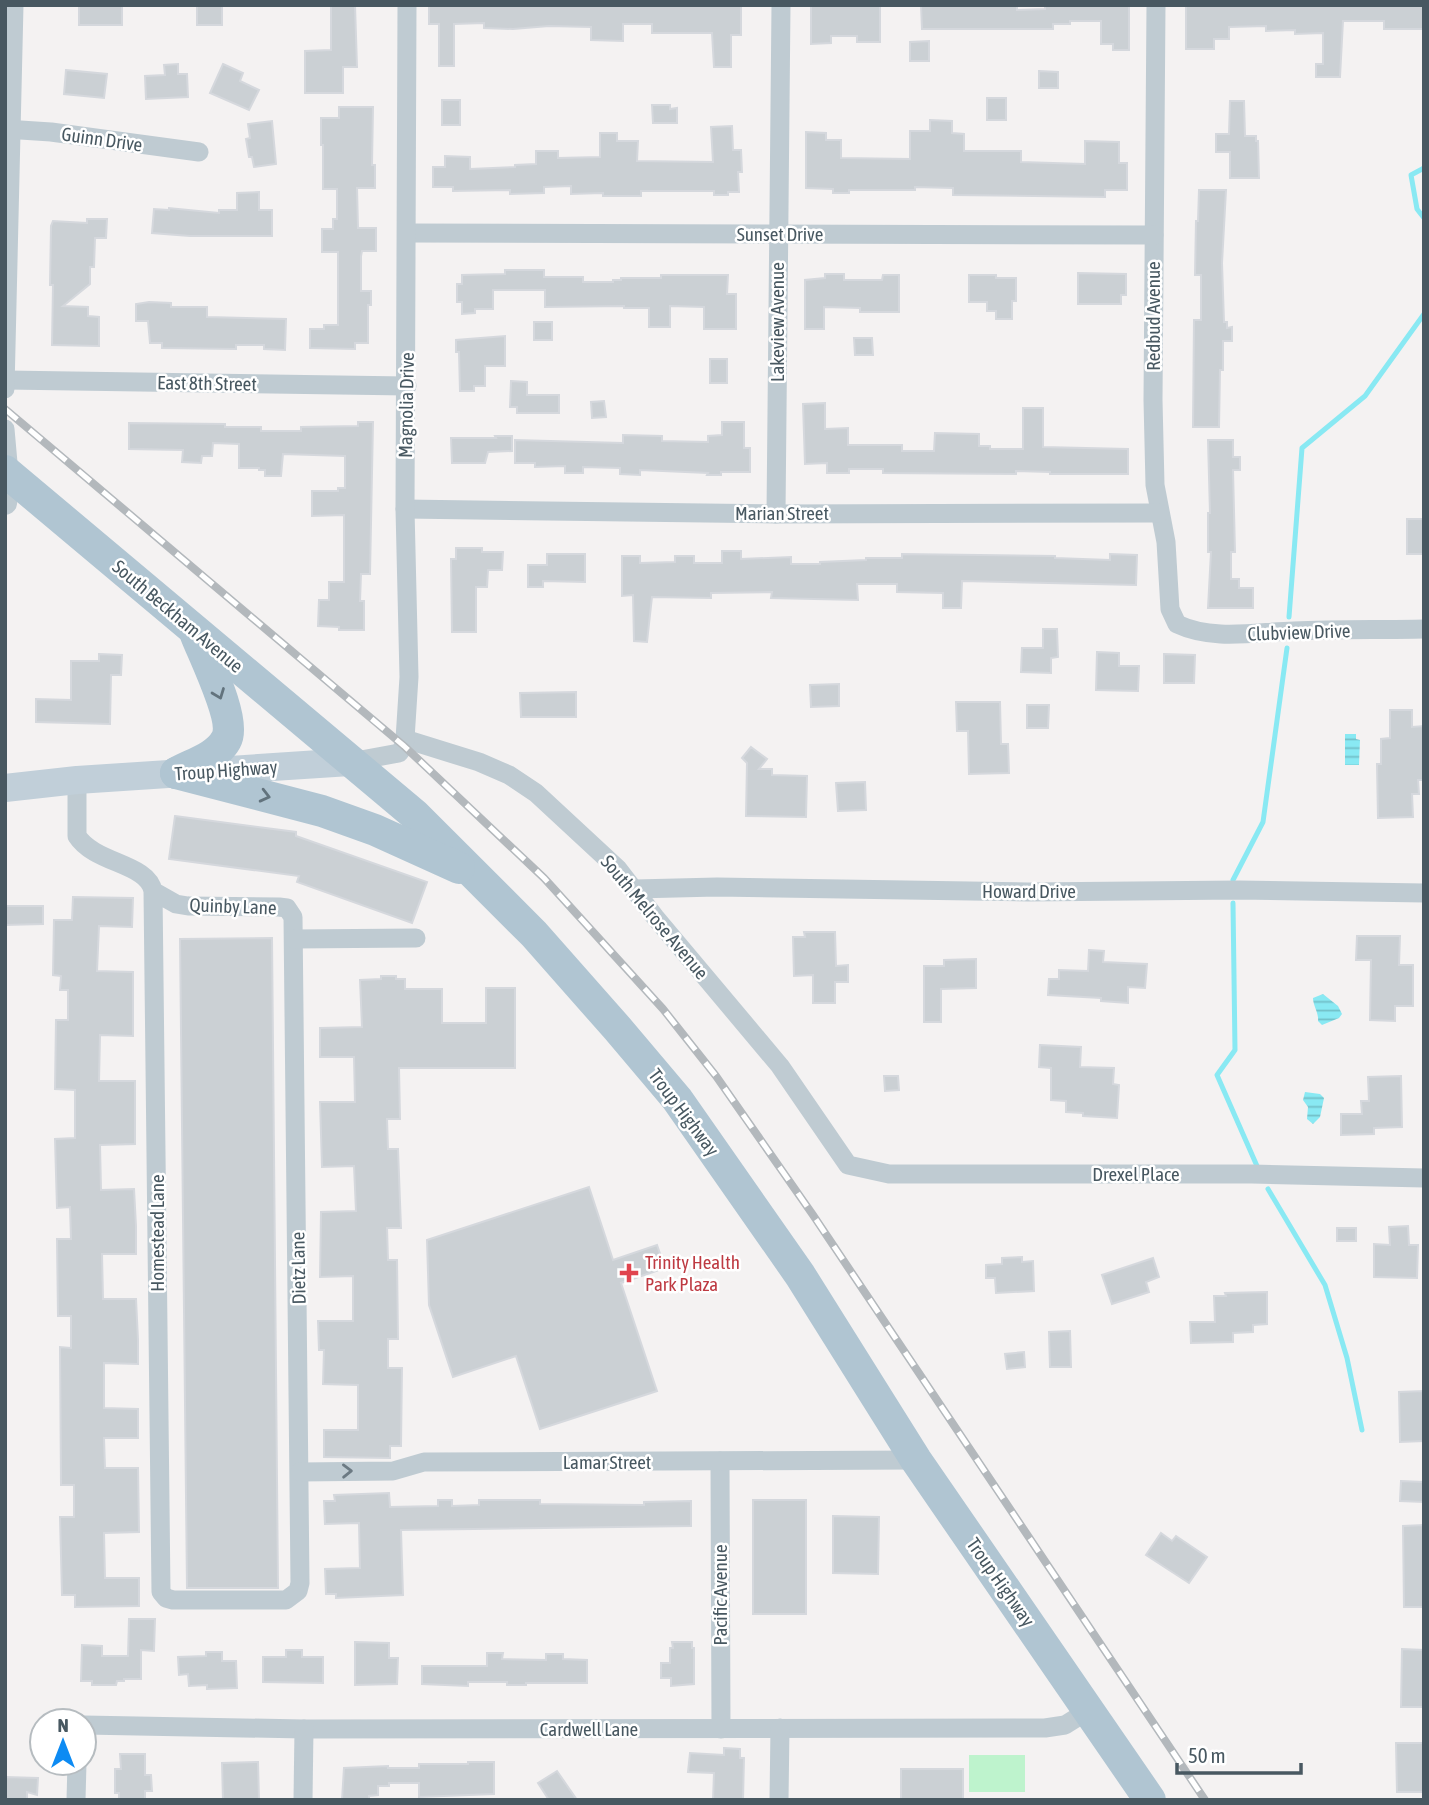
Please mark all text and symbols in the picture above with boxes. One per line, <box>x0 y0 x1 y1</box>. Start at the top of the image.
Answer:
street label: Guinn Drive <box>60 122 144 156</box>
street label: Sunset Drive <box>737 223 823 245</box>
street label: Redbud Avenue <box>1142 261 1164 371</box>
street label: Lakeview Avenue <box>766 262 788 382</box>
street label: Magnolia Drive <box>394 352 418 458</box>
street label: East 8th Street <box>157 371 257 395</box>
street label: Marian Street <box>735 502 829 524</box>
street label: South Beckham Avenue <box>108 555 248 677</box>
street label: Clubview Drive <box>1247 619 1351 645</box>
one-way arrow <box>210 687 224 699</box>
street label: Troup Highway <box>174 755 278 785</box>
one-way arrow <box>259 788 271 802</box>
street label: South Melrose Avenue <box>597 851 713 983</box>
street label: Howard Drive <box>982 880 1076 902</box>
street label: Quinby Lane <box>189 893 277 919</box>
street label: Troup Highway <box>644 1064 724 1160</box>
street label: Drexel Place <box>1092 1163 1180 1185</box>
street label: Homestead Lane <box>146 1174 168 1292</box>
street label: Dietz Lane <box>286 1232 310 1304</box>
place label: Trinity Health Park Plaza <box>645 1251 740 1295</box>
marker: Trinity Health Park Plaza <box>619 1263 639 1283</box>
street label: Lamar Street <box>563 1451 651 1473</box>
one-way arrow <box>341 1464 352 1479</box>
street label: Troup Highway <box>962 1533 1040 1631</box>
street label: Pacific Avenue <box>709 1544 731 1646</box>
north arrow <box>28 1707 98 1777</box>
text: N <box>57 1714 69 1736</box>
street label: Cardwell Lane <box>540 1718 638 1740</box>
scale bar <box>1177 1731 1301 1775</box>
text: 50 m <box>1188 1743 1226 1767</box>

